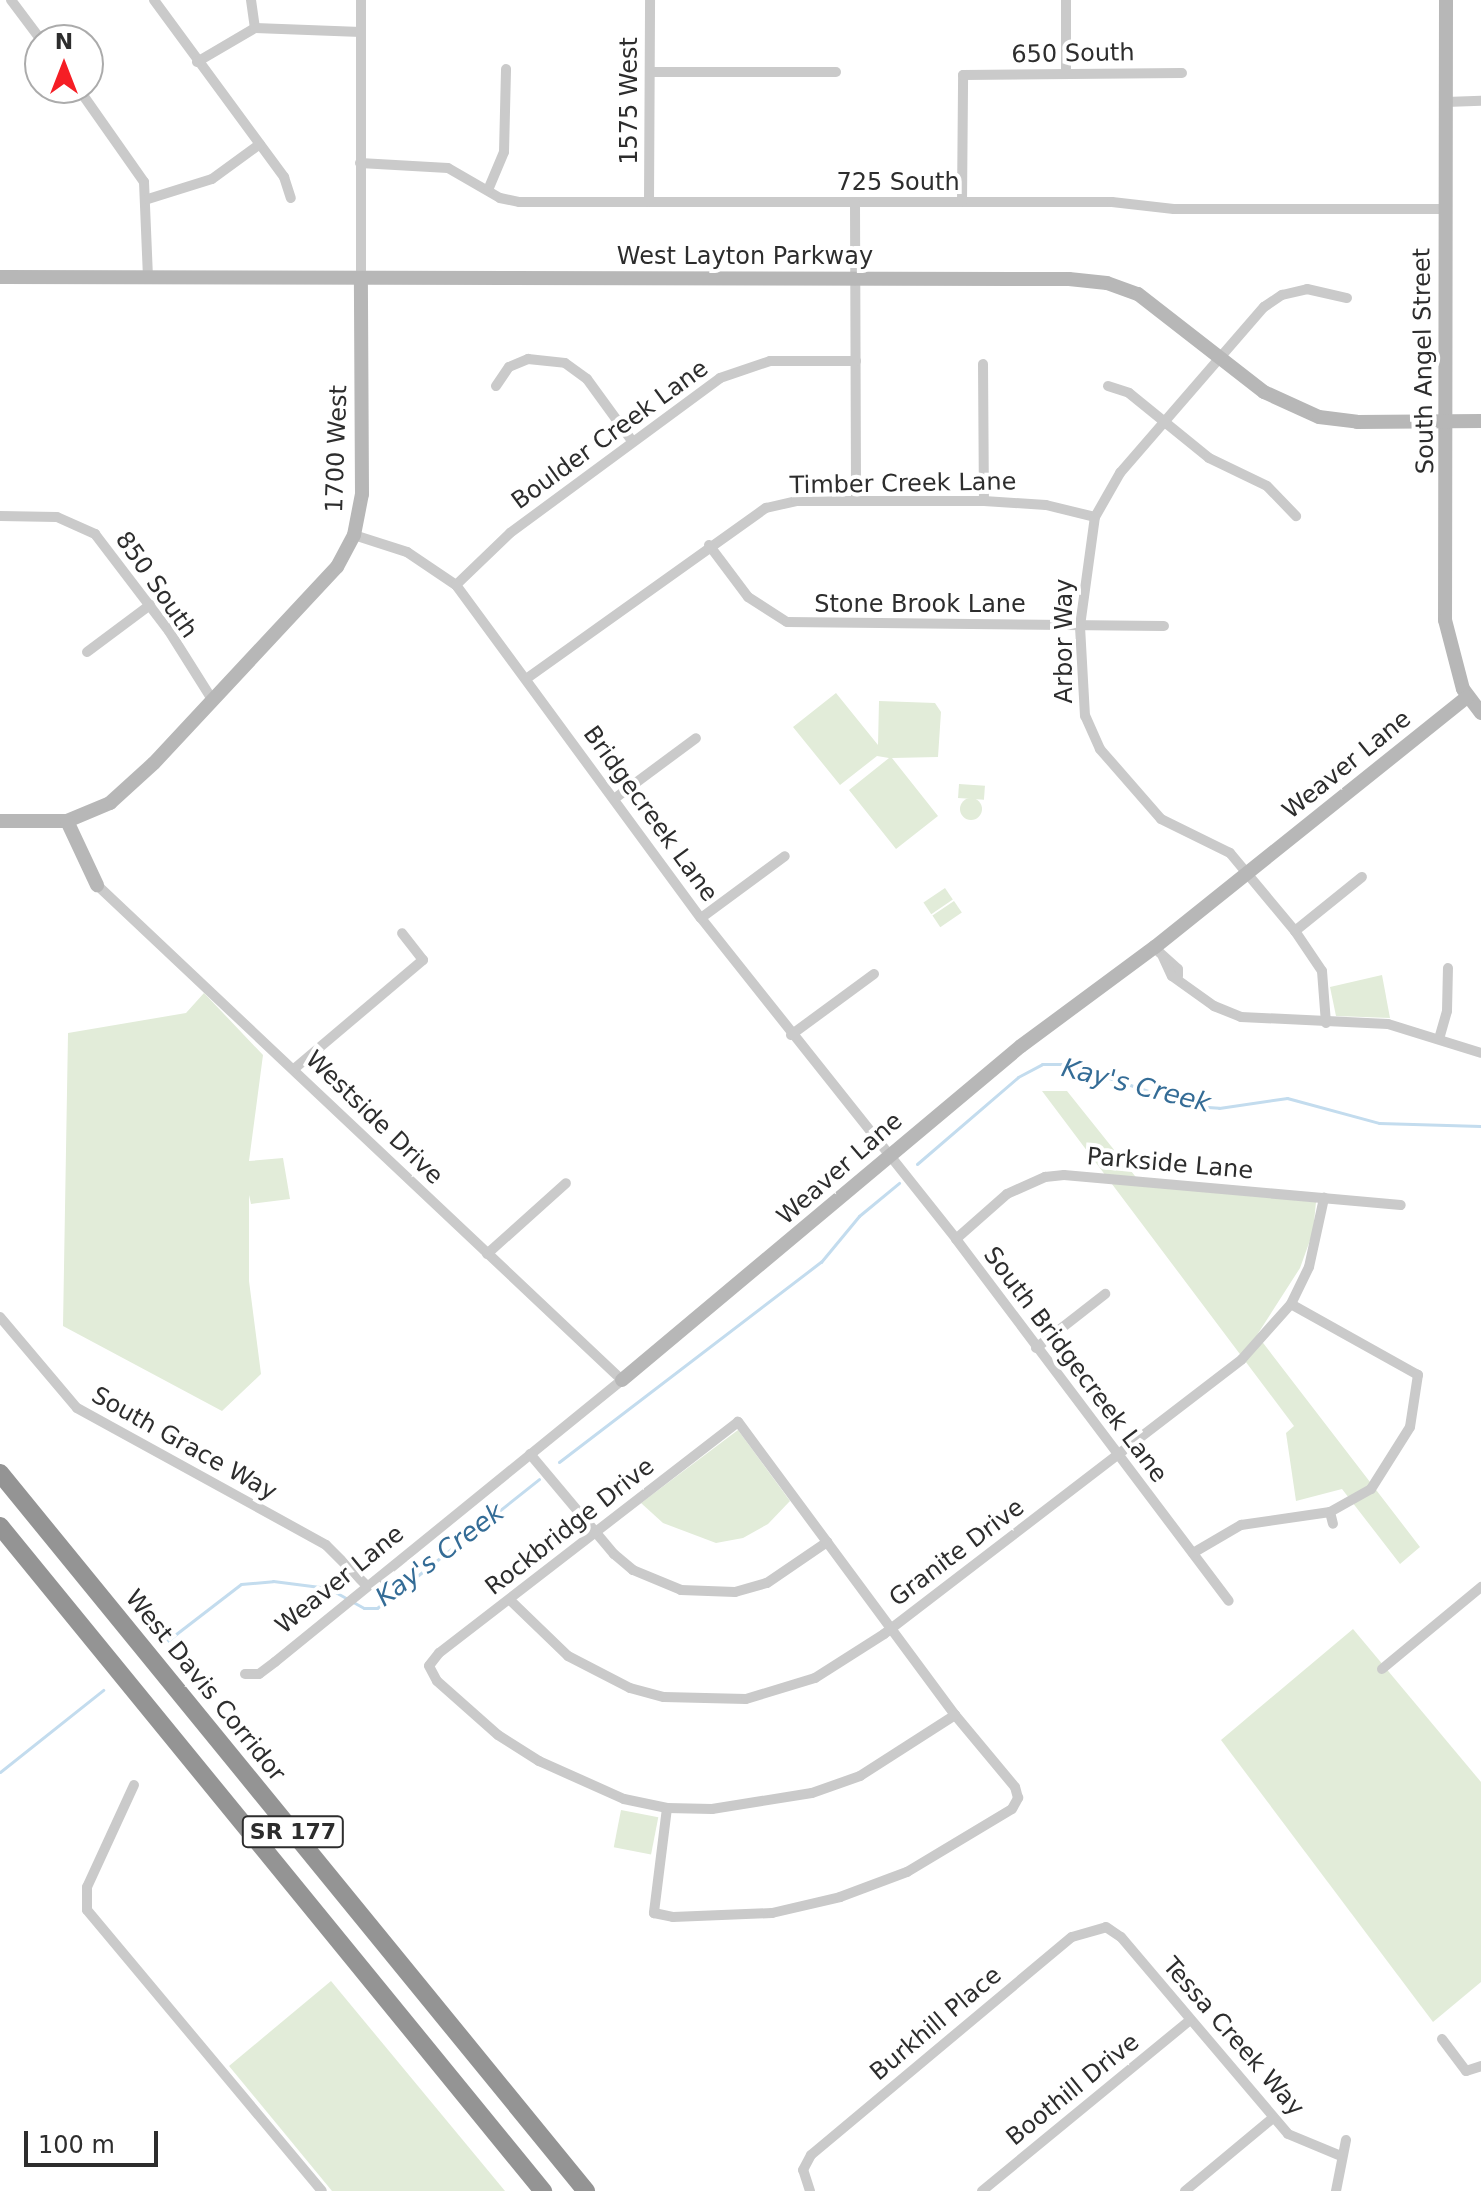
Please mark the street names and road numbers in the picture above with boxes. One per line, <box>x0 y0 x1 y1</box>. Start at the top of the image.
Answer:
street label: 1575 West <box>616 37 644 165</box>
street label: 650 South <box>1011 39 1135 69</box>
street label: 725 South <box>836 169 960 197</box>
street label: West Layton Parkway <box>617 243 873 271</box>
street label: South Angel Street <box>1408 248 1440 474</box>
street label: Boulder Creek Lane <box>506 354 714 516</box>
street label: 1700 West <box>320 385 354 513</box>
street label: Timber Creek Lane <box>789 468 1017 500</box>
street label: 850 South <box>109 526 203 644</box>
street label: Arbor Way <box>1051 579 1079 703</box>
street label: Stone Brook Lane <box>814 591 1026 619</box>
street label: Weaver Lane <box>1277 705 1417 825</box>
street label: Bridgecreek Lane <box>577 721 723 907</box>
street label: Westside Drive <box>299 1045 449 1191</box>
street label: Weaver Lane <box>772 1107 908 1231</box>
street label: Parkside Lane <box>1086 1142 1254 1186</box>
street label: South Bridgecreek Lane <box>977 1242 1173 1488</box>
street label: South Grace Way <box>86 1381 282 1507</box>
street label: Rockbridge Drive <box>480 1452 660 1602</box>
street label: Granite Drive <box>884 1493 1030 1613</box>
street label: Weaver Lane <box>270 1520 410 1640</box>
street label: West Davis Corridor <box>119 1584 291 1788</box>
road number: SR 177 <box>241 1814 345 1850</box>
street label: Tessa Creek Way <box>1156 1952 1310 2122</box>
street label: Burkhill Place <box>865 1961 1007 2087</box>
street label: Boothill Drive <box>1001 2028 1145 2152</box>

